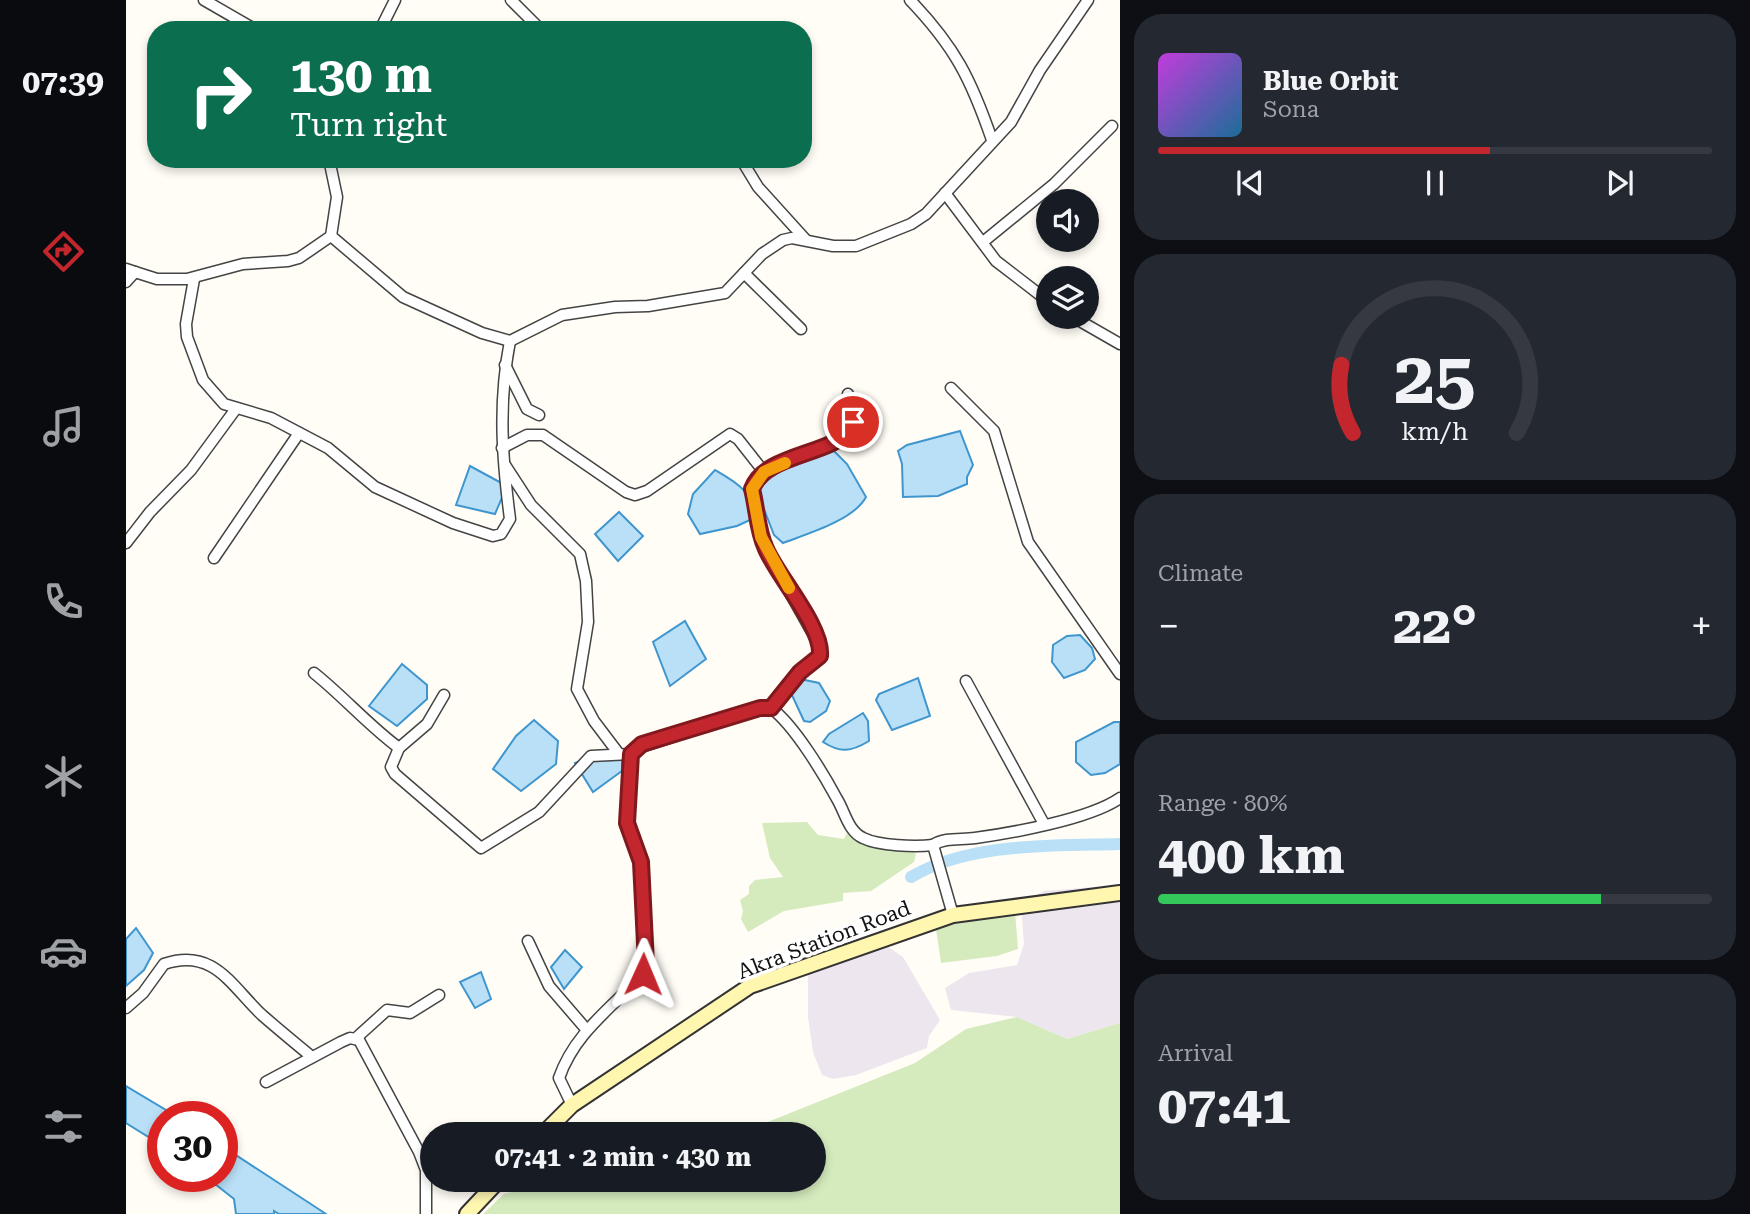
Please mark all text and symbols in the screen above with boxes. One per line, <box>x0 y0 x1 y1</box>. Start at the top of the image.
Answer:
text: 130 m <box>290 47 432 104</box>
icon: right <box>175 49 266 140</box>
text: 07:39 <box>22 63 104 101</box>
text: Blue Orbit <box>1263 66 1399 96</box>
text: Sona <box>1263 96 1319 123</box>
text: Turn right <box>290 106 447 144</box>
icon: previous <box>1231 164 1269 202</box>
icon: pause <box>1416 164 1454 202</box>
icon: next <box>1601 164 1639 202</box>
map controls <box>1036 189 1099 329</box>
button: sound <box>1036 189 1099 252</box>
icon: directions <box>39 227 88 276</box>
button: layers <box>1036 266 1099 329</box>
text: 25 <box>1394 336 1476 421</box>
pin <box>823 392 883 452</box>
icon: music <box>39 402 88 451</box>
icon: arrive <box>834 403 872 441</box>
text: km/h <box>1402 417 1468 446</box>
text: Climate <box>1158 560 1243 587</box>
icon: phone <box>39 577 88 626</box>
text: 22° <box>1393 595 1477 656</box>
text: − <box>1158 604 1179 648</box>
text: + <box>1691 604 1712 648</box>
icon: climate <box>39 752 88 801</box>
text: Range · 80% <box>1158 790 1287 817</box>
text: 400 km <box>1158 825 1345 886</box>
street label: Akra Station Road <box>734 896 914 984</box>
icon: car <box>39 927 88 976</box>
position arrow <box>606 937 680 1011</box>
text: Arrival <box>1158 1040 1233 1067</box>
text: 07:41 <box>1158 1075 1291 1136</box>
speed limit sign: 30 <box>147 1101 238 1192</box>
icon: filters <box>39 1102 88 1151</box>
text: 07:41 · 2 min · 430 m <box>495 1142 751 1172</box>

